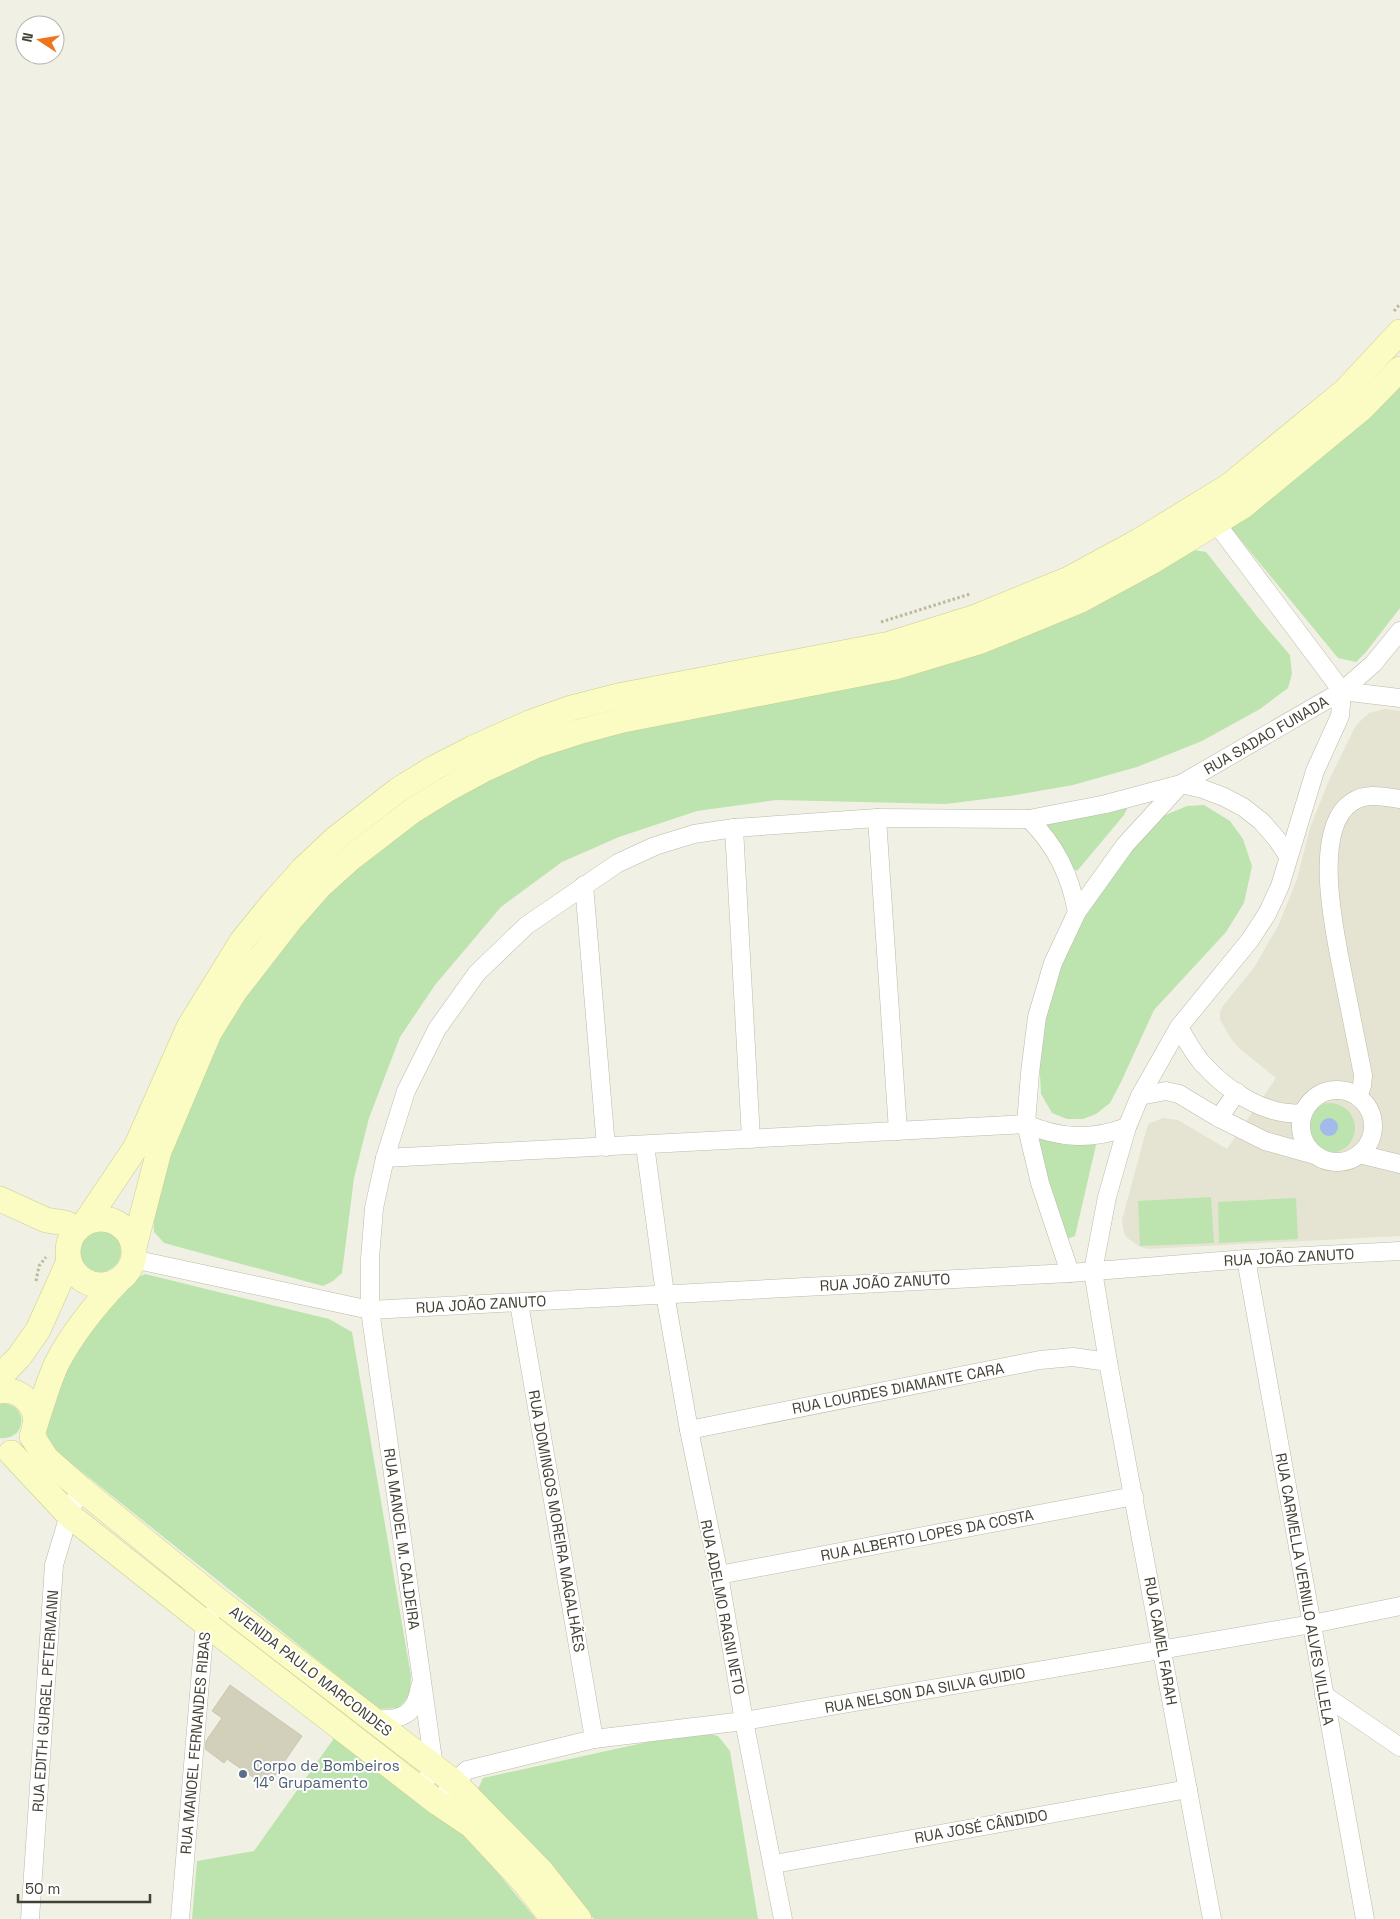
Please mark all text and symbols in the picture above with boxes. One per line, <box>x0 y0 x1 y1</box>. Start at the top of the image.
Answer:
north arrow <box>15 15 65 65</box>
text: N <box>18 31 37 44</box>
street label: RUA SADAO FUNADA <box>1200 691 1332 778</box>
street label: RUA JOÃO ZANUTO <box>1223 1244 1355 1270</box>
street label: RUA JOÃO ZANUTO <box>819 1269 951 1295</box>
street label: RUA JOÃO ZANUTO <box>415 1291 547 1317</box>
street label: RUA LOURDES DIAMANTE CARA <box>790 1358 1006 1418</box>
street label: RUA DOMINGOS MOREIRA MAGALHÃES <box>525 1388 589 1654</box>
street label: RUA MANOEL M. CALDEIRA <box>380 1447 424 1632</box>
street label: RUA CARMELLA VERNILO ALVES VILLELA <box>1272 1451 1338 1727</box>
street label: RUA ALBERTO LOPES DA COSTA <box>819 1505 1036 1565</box>
street label: RUA ADELMO RAGNI NETO <box>697 1518 749 1696</box>
street label: RUA CAMEL FARAH <box>1140 1575 1182 1707</box>
street label: RUA EDITH GURGEL PETERMANN <box>28 1589 62 1813</box>
street label: AVENIDA PAULO MARCONDES <box>226 1602 396 1740</box>
street label: RUA MANOEL FERNANDES RIBAS <box>176 1631 214 1855</box>
street label: RUA NELSON DA SILVA GUIDIO <box>823 1663 1027 1717</box>
place label: Corpo de Bombeiros 14° Grupamento <box>253 1756 400 1792</box>
marker: Corpo de Bombeiros 14° Grupamento <box>237 1768 249 1780</box>
street label: RUA JOSÉ CÂNDIDO <box>913 1805 1049 1847</box>
scale bar <box>18 1872 150 1904</box>
text: 50 m <box>25 1879 60 1898</box>

